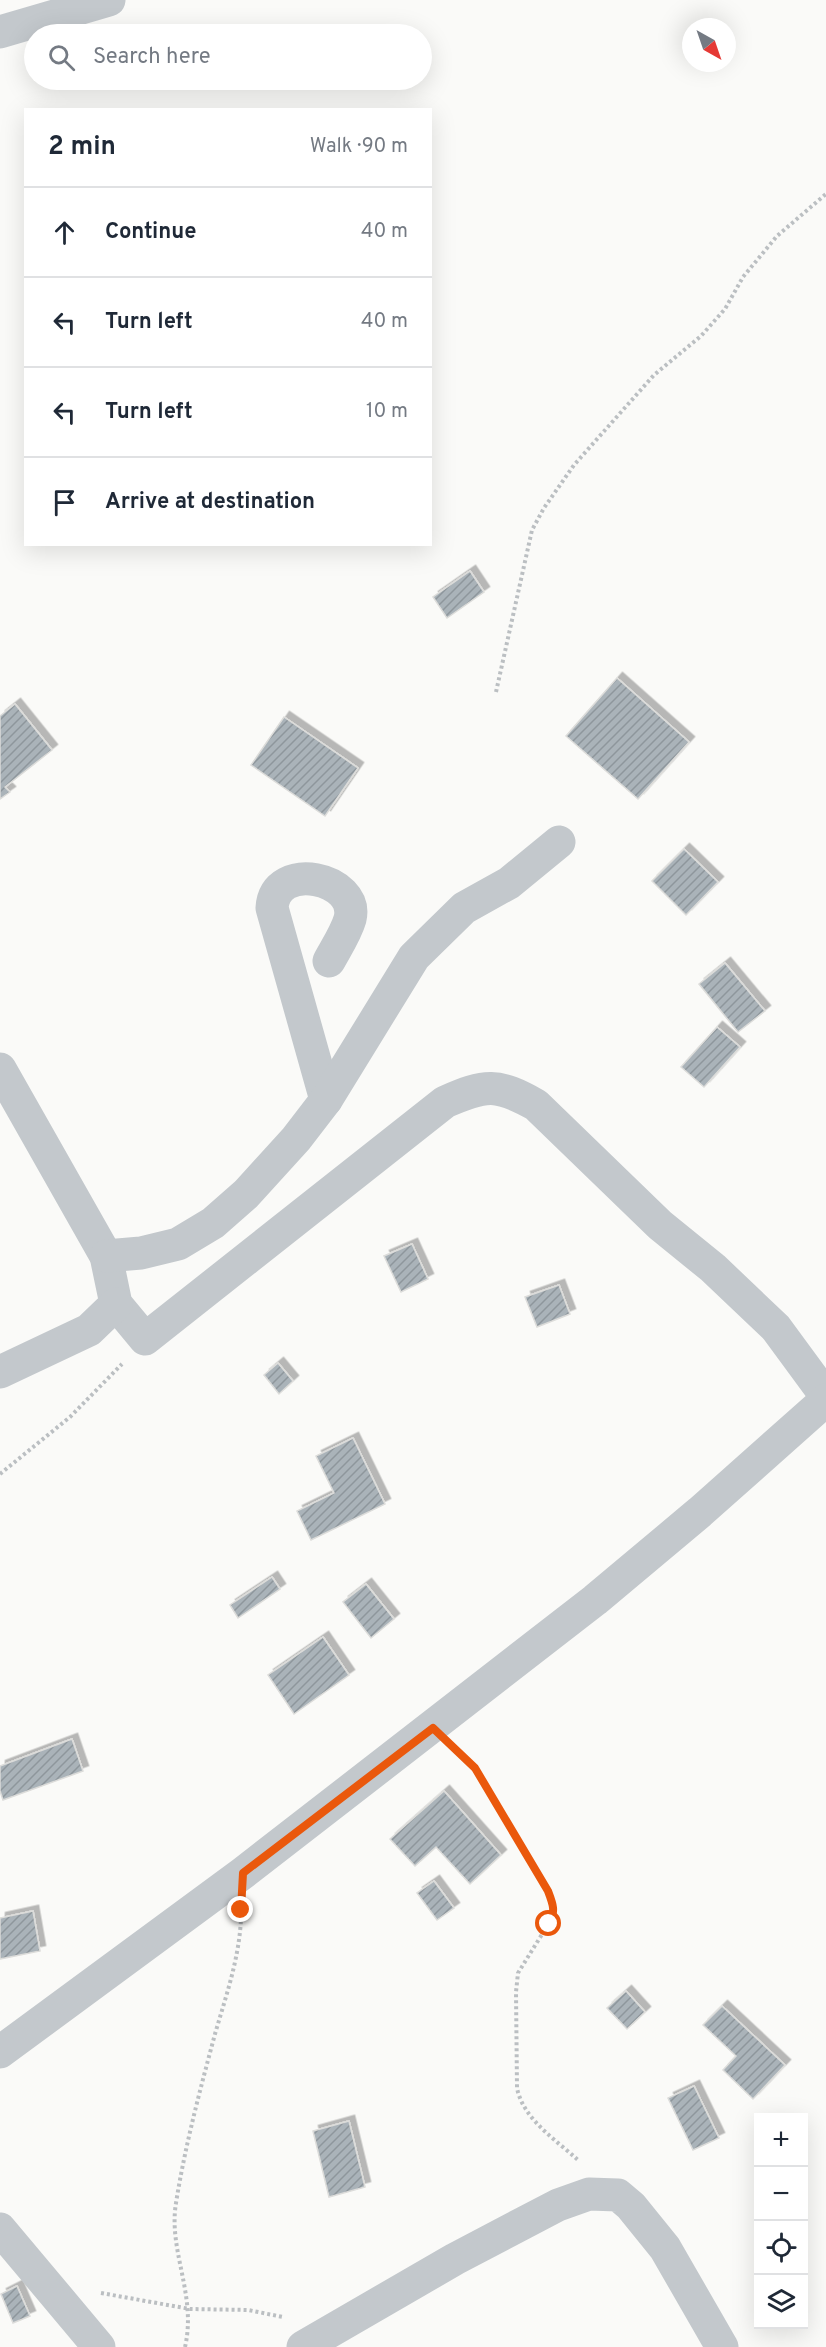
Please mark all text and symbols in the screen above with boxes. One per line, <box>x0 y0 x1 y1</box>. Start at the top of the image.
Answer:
north arrow <box>682 18 736 72</box>
search box <box>24 24 432 90</box>
icon: search <box>45 41 78 74</box>
text: Search here <box>93 44 211 71</box>
text: 2 min <box>48 131 116 164</box>
text: Walk · 90 m <box>310 134 408 160</box>
icon: ahead <box>48 216 81 249</box>
text: Continue <box>105 219 196 246</box>
text: 40 m <box>361 219 408 245</box>
icon: left <box>48 306 81 339</box>
text: Turn left <box>105 309 193 336</box>
text: 40 m <box>361 309 408 335</box>
icon: left <box>48 396 81 429</box>
text: Turn left <box>105 399 193 426</box>
text: 10 m <box>366 399 408 425</box>
icon: arrive <box>48 486 81 519</box>
text: Arrive at destination <box>105 489 315 516</box>
route end <box>227 1896 253 1922</box>
route start <box>535 1910 561 1936</box>
map controls <box>754 2113 808 2329</box>
button: + <box>754 2113 808 2167</box>
button: − <box>754 2167 808 2221</box>
button: locate <box>754 2221 808 2275</box>
button: layers <box>754 2275 808 2329</box>

